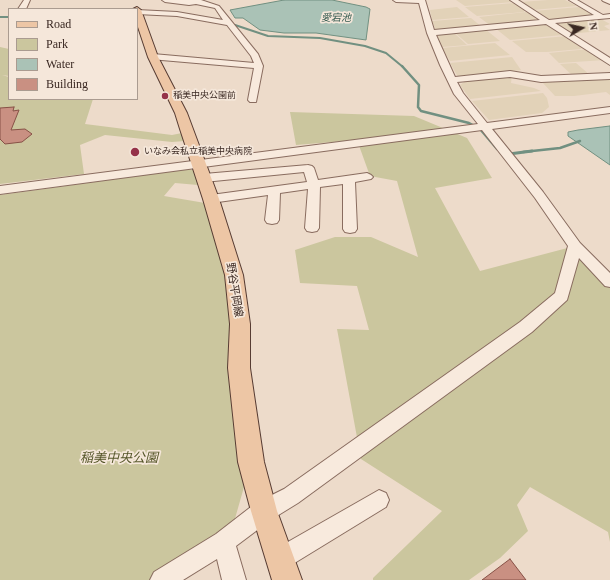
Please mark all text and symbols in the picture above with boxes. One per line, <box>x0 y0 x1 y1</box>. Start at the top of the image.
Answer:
legend <box>8 8 138 100</box>
north arrow <box>562 8 602 48</box>
water label: 愛宕池 <box>321 12 351 24</box>
text: Road <box>46 17 71 31</box>
text: N <box>587 21 600 31</box>
text: Park <box>46 37 68 51</box>
text: Water <box>46 57 74 71</box>
text: Building <box>46 77 88 91</box>
marker: 稲美中央公園前 <box>160 91 170 101</box>
place label: 稲美中央公園前 <box>173 91 236 101</box>
marker: いなみ会私立稲美中央病院 <box>129 146 141 158</box>
place label: いなみ会私立稲美中央病院 <box>144 147 252 157</box>
street label: 野谷平岡線 <box>223 262 245 318</box>
park label: 稲美中央公園 <box>80 451 158 467</box>

